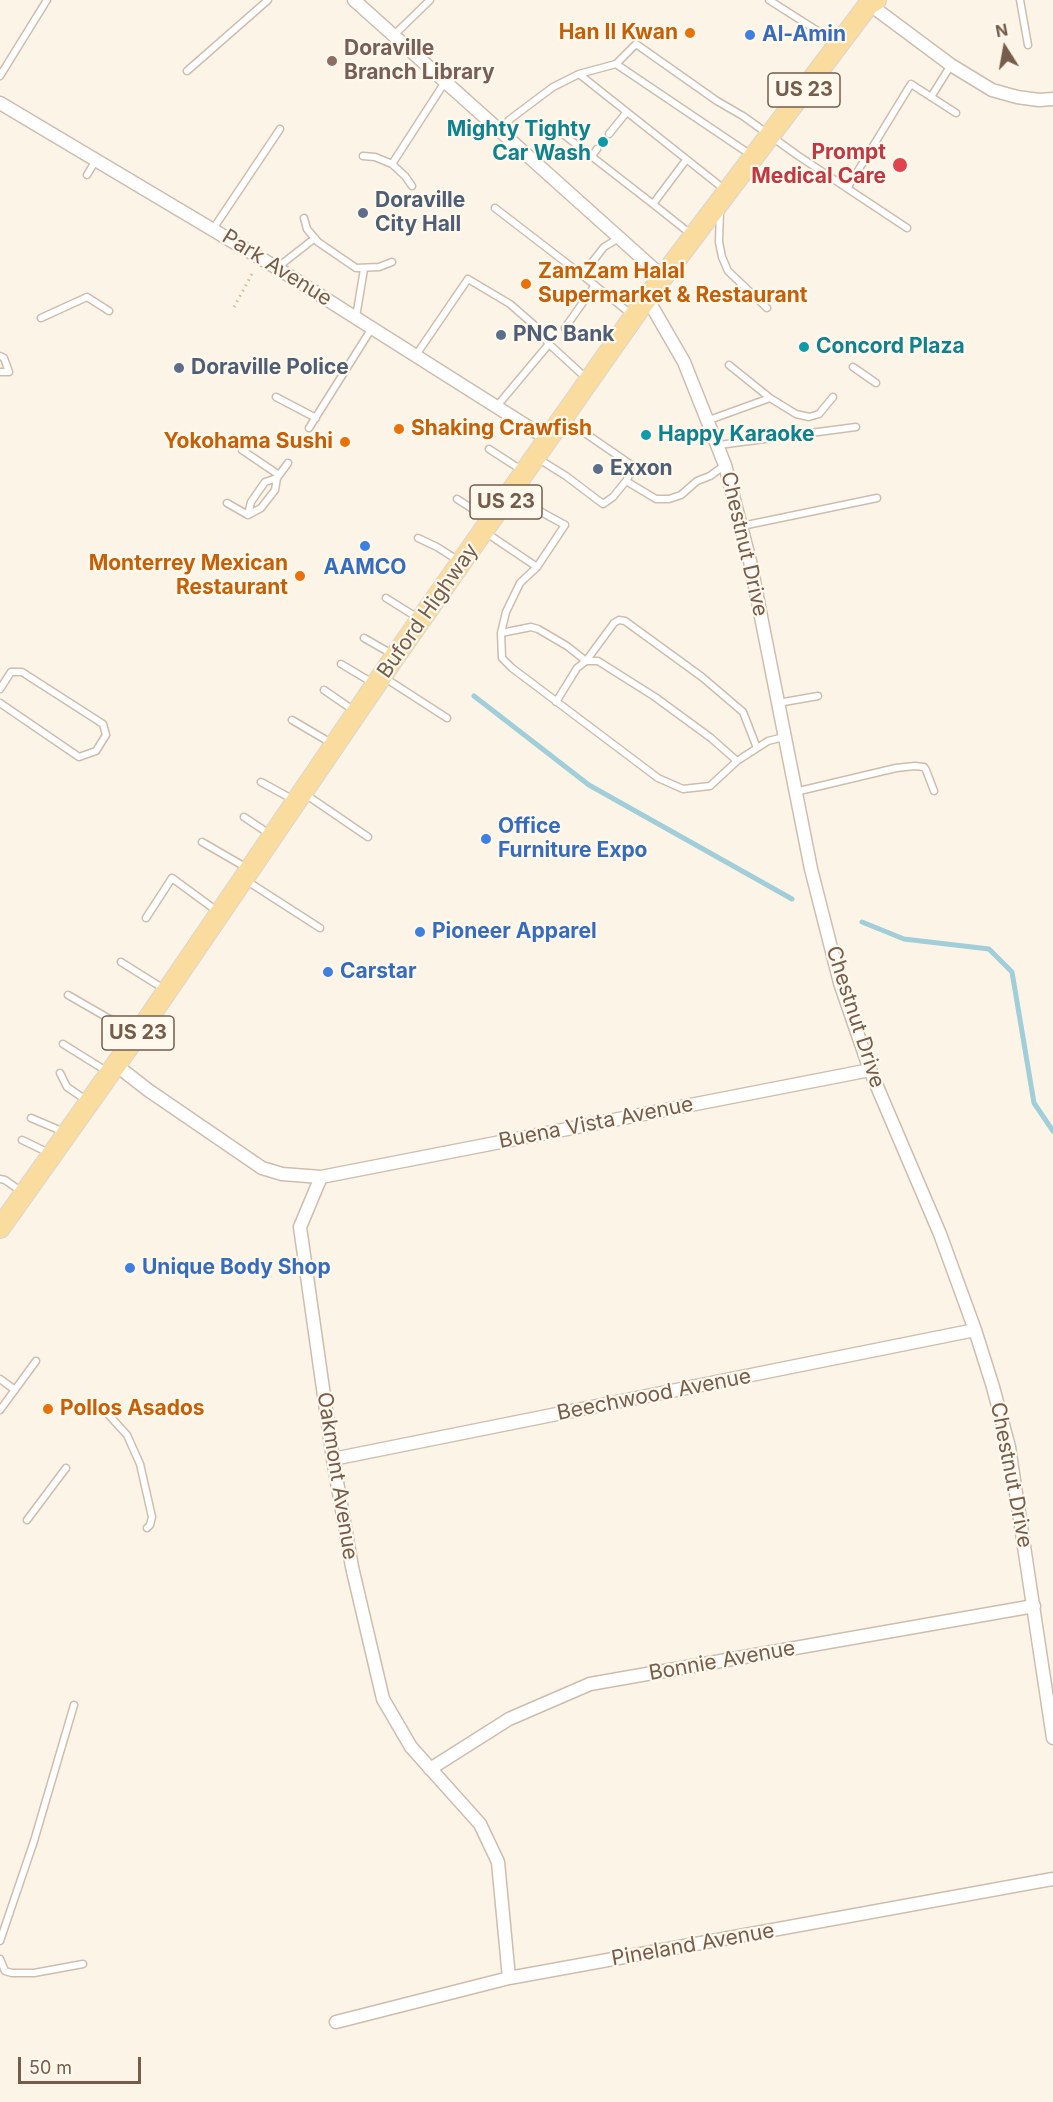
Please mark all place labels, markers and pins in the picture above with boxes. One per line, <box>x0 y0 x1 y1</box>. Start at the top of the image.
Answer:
place label: Han Il Kwan <box>559 20 678 46</box>
place label: Al-Amin <box>762 22 846 48</box>
marker: Han Il Kwan <box>683 26 697 40</box>
marker: Al-Amin <box>743 28 757 42</box>
place label: Doraville Branch Library <box>344 36 495 86</box>
marker: Doraville Branch Library <box>325 54 339 68</box>
place label: Mighty Tighty Car Wash <box>447 117 591 167</box>
marker: Mighty Tighty Car Wash <box>596 135 610 149</box>
place label: Prompt Medical Care <box>751 140 886 190</box>
marker: Prompt Medical Care <box>891 156 909 174</box>
place label: Doraville City Hall <box>375 188 465 238</box>
marker: Doraville City Hall <box>356 206 370 220</box>
place label: ZamZam Halal Supermarket & Restaurant <box>538 259 808 309</box>
marker: ZamZam Halal Supermarket & Restaurant <box>519 277 533 291</box>
place label: PNC Bank <box>513 322 614 348</box>
marker: PNC Bank <box>494 328 508 342</box>
place label: Concord Plaza <box>816 334 965 360</box>
marker: Concord Plaza <box>797 340 811 354</box>
place label: Doraville Police <box>191 355 349 381</box>
marker: Doraville Police <box>172 361 186 375</box>
place label: Shaking Crawfish <box>411 416 592 442</box>
marker: Shaking Crawfish <box>392 422 406 436</box>
place label: Happy Karaoke <box>658 422 814 448</box>
marker: Happy Karaoke <box>639 428 653 442</box>
place label: Yokohama Sushi <box>164 429 333 455</box>
marker: Yokohama Sushi <box>338 435 352 449</box>
place label: Exxon <box>610 456 673 482</box>
marker: Exxon <box>591 462 605 476</box>
marker: AAMCO <box>358 539 372 553</box>
place label: Monterrey Mexican Restaurant <box>89 551 288 601</box>
place label: AAMCO <box>324 555 406 581</box>
marker: Monterrey Mexican Restaurant <box>293 569 307 583</box>
place label: Office Furniture Expo <box>498 814 648 864</box>
marker: Office Furniture Expo <box>479 832 493 846</box>
place label: Pioneer Apparel <box>432 919 597 945</box>
marker: Pioneer Apparel <box>413 925 427 939</box>
place label: Carstar <box>340 959 417 985</box>
marker: Carstar <box>321 965 335 979</box>
place label: Unique Body Shop <box>142 1255 331 1281</box>
marker: Unique Body Shop <box>123 1261 137 1275</box>
place label: Pollos Asados <box>60 1396 205 1422</box>
marker: Pollos Asados <box>41 1402 55 1416</box>

